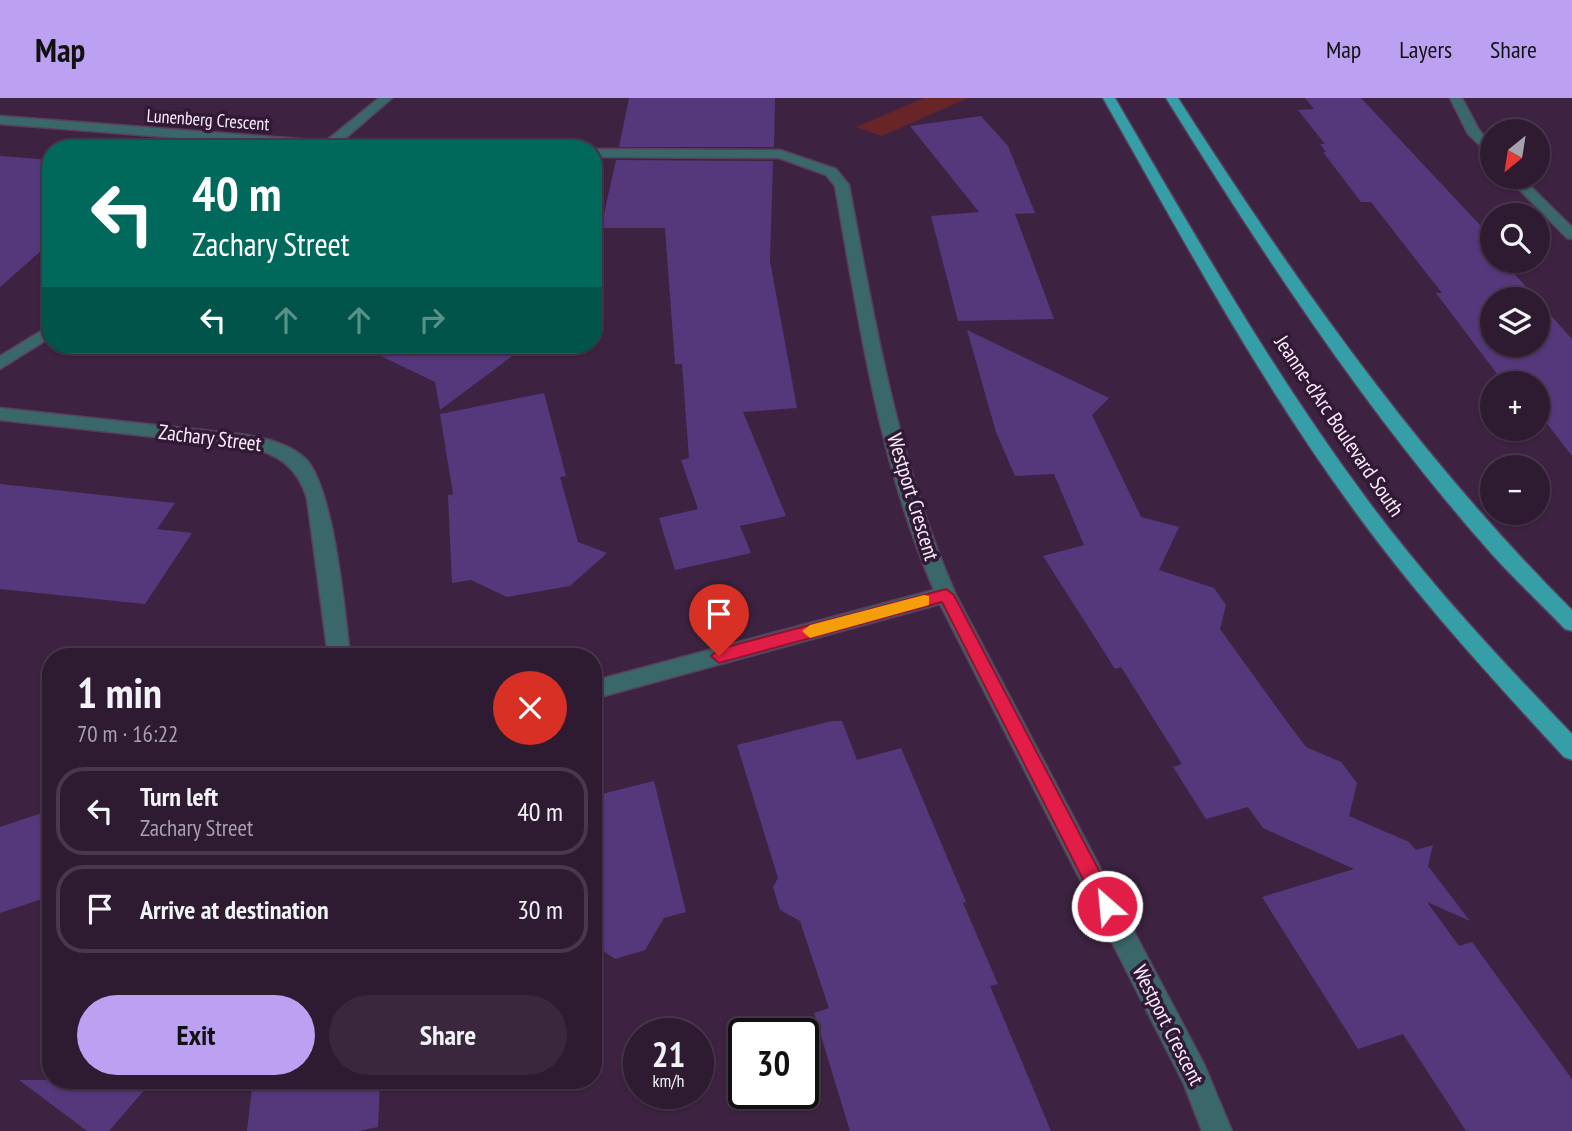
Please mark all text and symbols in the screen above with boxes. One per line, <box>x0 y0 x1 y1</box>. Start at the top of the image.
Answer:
text: Map <box>35 28 85 71</box>
text: Map <box>1326 34 1361 65</box>
text: Layers <box>1399 34 1452 65</box>
text: Share <box>1490 34 1537 65</box>
street label: Lunenberg Crescent <box>146 104 270 135</box>
north arrow <box>1480 119 1550 189</box>
map controls <box>1480 119 1550 525</box>
text: 40 m <box>192 161 281 225</box>
icon: left <box>77 168 168 259</box>
button: search <box>1480 203 1550 273</box>
text: Zachary Street <box>192 223 350 265</box>
button: layers <box>1480 287 1550 357</box>
icon: left <box>194 301 232 339</box>
icon: ahead <box>267 301 305 339</box>
icon: ahead <box>340 301 378 339</box>
icon: right <box>413 301 451 339</box>
street label: Jeanne-d'Arc Boulevard South <box>1268 329 1410 521</box>
button: + <box>1480 371 1550 441</box>
street label: Zachary Street <box>157 418 263 457</box>
street label: Westport Crescent <box>881 430 946 564</box>
button: − <box>1480 455 1550 525</box>
pin <box>689 584 749 656</box>
icon: arrive <box>700 595 738 633</box>
text: 1 min <box>77 665 162 720</box>
button: close <box>493 671 567 745</box>
text: 70 m · 16:22 <box>77 719 178 748</box>
text: Turn left <box>140 780 218 813</box>
icon: left <box>81 792 119 830</box>
text: 40 m <box>517 795 563 828</box>
text: Zachary Street <box>140 813 253 842</box>
position arrow <box>1070 869 1144 943</box>
icon: arrive <box>81 890 119 928</box>
text: Arrive at destination <box>140 893 329 926</box>
text: 30 m <box>517 893 563 926</box>
street label: Westport Crescent <box>1127 960 1210 1090</box>
button: Exit <box>77 995 315 1075</box>
button: Share <box>329 995 567 1075</box>
speed limit sign: 30 <box>728 1018 819 1109</box>
text: 21 <box>652 1031 685 1077</box>
text: km/h <box>653 1069 684 1092</box>

